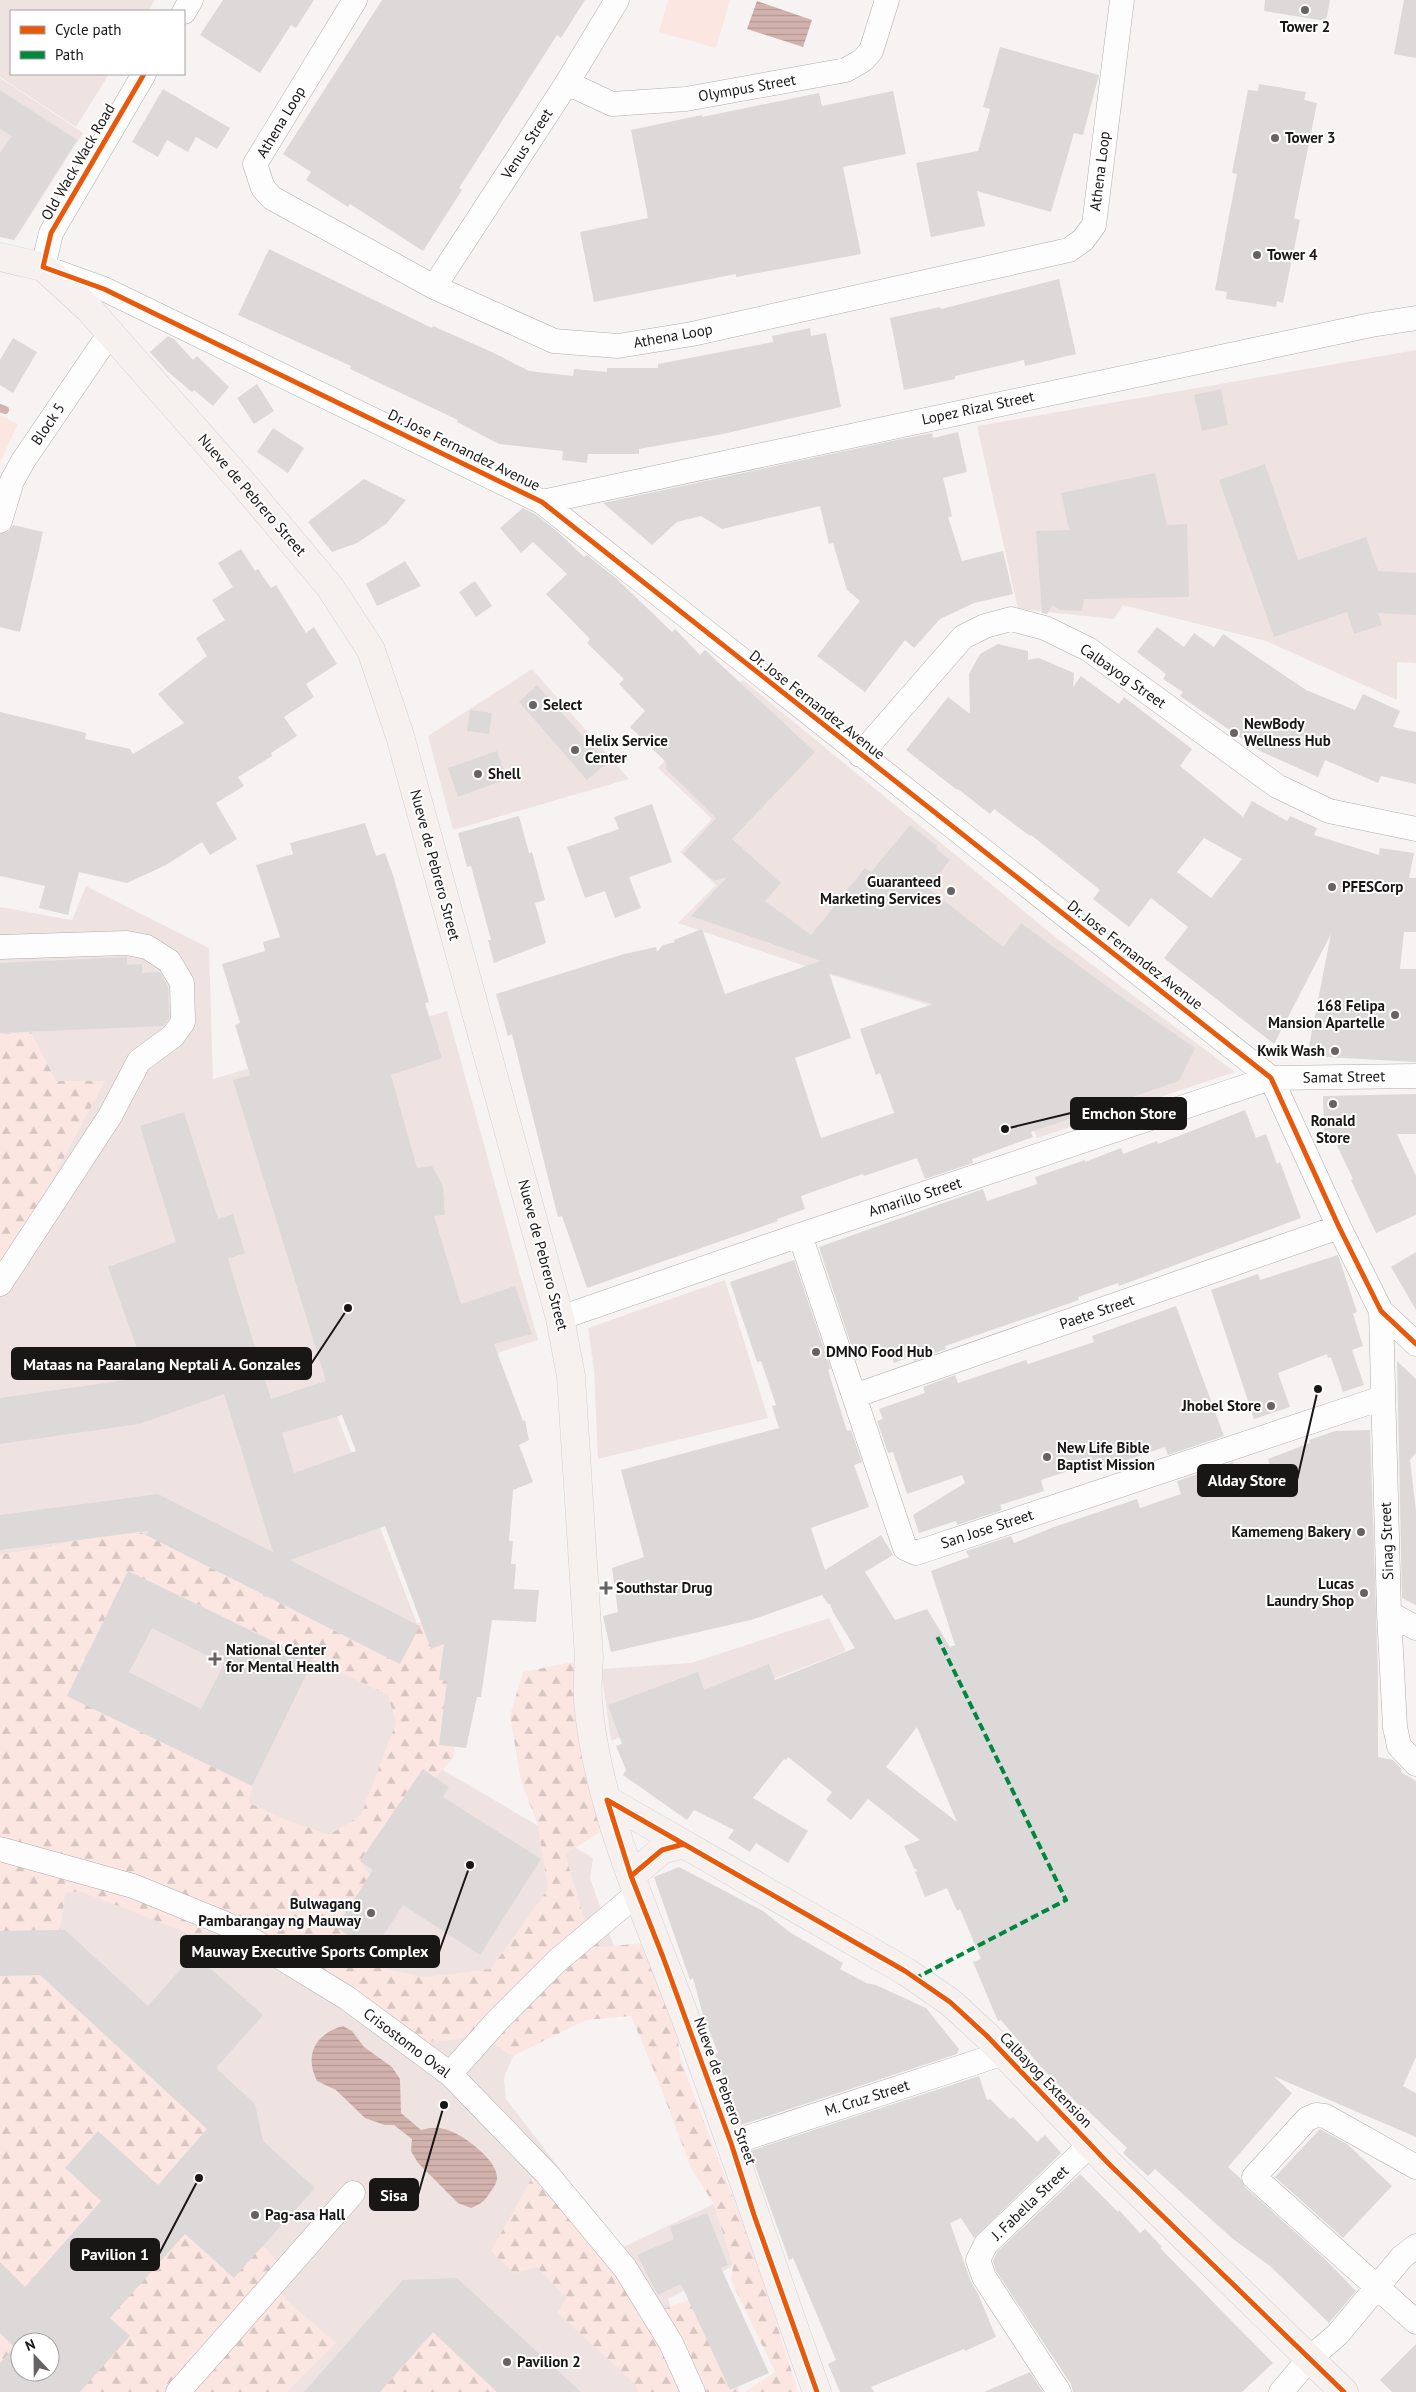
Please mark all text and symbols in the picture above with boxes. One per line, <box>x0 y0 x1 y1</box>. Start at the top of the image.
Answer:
marker: Tower 2 <box>1299 4 1311 16</box>
legend <box>10 10 185 75</box>
place label: Tower 2 <box>1280 17 1330 36</box>
text: Cycle path <box>55 20 121 39</box>
text: Path <box>55 45 84 64</box>
street label: Olympus Street <box>697 70 797 105</box>
street label: Athena Loop <box>252 82 309 161</box>
street label: Old Wack Wack Road <box>36 100 119 223</box>
street label: Venus Street <box>496 105 556 183</box>
place label: Tower 3 <box>1285 128 1335 147</box>
street label: Athena Loop <box>1085 130 1114 212</box>
marker: Tower 3 <box>1269 132 1281 144</box>
place label: Tower 4 <box>1267 245 1318 264</box>
marker: Tower 4 <box>1251 249 1263 261</box>
street label: Athena Loop <box>632 319 714 352</box>
street label: Lopez Rizal Street <box>920 386 1036 429</box>
street label: Block 5 <box>27 399 69 448</box>
street label: Dr. Jose Fernandez Avenue <box>385 404 543 495</box>
street label: Nueve de Pebrero Street <box>194 430 311 560</box>
street label: Calbayog Street <box>1077 639 1170 712</box>
street label: Dr. Jose Fernandez Avenue <box>746 646 889 763</box>
place label: Select <box>543 695 583 714</box>
marker: Select <box>527 699 539 711</box>
place label: NewBody Wellness Hub <box>1244 714 1331 750</box>
marker: NewBody Wellness Hub <box>1228 727 1240 739</box>
place label: Helix Service Center <box>585 731 668 767</box>
marker: Helix Service Center <box>569 744 581 756</box>
place label: Shell <box>488 764 521 783</box>
marker: Shell <box>472 768 484 780</box>
street label: Nueve de Pebrero Street <box>406 787 465 942</box>
place label: Guaranteed Marketing Services <box>820 872 941 908</box>
place label: PFESCorp <box>1342 877 1403 896</box>
marker: PFESCorp <box>1326 881 1338 893</box>
marker: Guaranteed Marketing Services <box>945 885 957 897</box>
street label: Dr. Jose Fernandez Avenue <box>1064 896 1207 1013</box>
place label: 168 Felipa Mansion Apartelle <box>1268 996 1385 1032</box>
marker: 168 Felipa Mansion Apartelle <box>1389 1009 1401 1021</box>
place label: Kwik Wash <box>1257 1041 1325 1060</box>
marker: Kwik Wash <box>1329 1045 1341 1057</box>
street label: Samat Street <box>1303 1066 1385 1087</box>
callout: Emchon Store <box>1071 1098 1186 1129</box>
marker: Ronald Store <box>1327 1098 1339 1110</box>
text: Emchon Store <box>1082 1103 1176 1123</box>
place label: Ronald Store <box>1311 1111 1355 1147</box>
street label: Amarillo Street <box>866 1173 964 1220</box>
street label: Nueve de Pebrero Street <box>514 1177 573 1332</box>
street label: Paete Street <box>1057 1290 1137 1333</box>
place label: DMNO Food Hub <box>826 1342 933 1361</box>
marker: DMNO Food Hub <box>810 1346 822 1358</box>
callout: Mataas na Paaralang Neptali A. Gonzales <box>12 1348 311 1379</box>
text: Mataas na Paaralang Neptali A. Gonzales <box>23 1354 301 1374</box>
place label: Jhobel Store <box>1181 1396 1261 1415</box>
marker: Jhobel Store <box>1265 1400 1277 1412</box>
place label: New Life Bible Baptist Mission <box>1057 1438 1155 1474</box>
marker: New Life Bible Baptist Mission <box>1041 1451 1053 1463</box>
callout: Alday Store <box>1198 1465 1297 1496</box>
text: Alday Store <box>1208 1470 1286 1490</box>
street label: Sinag Street <box>1376 1502 1397 1580</box>
street label: San Jose Street <box>938 1505 1036 1552</box>
place label: Kamemeng Bakery <box>1232 1522 1352 1541</box>
marker: Kamemeng Bakery <box>1355 1526 1367 1538</box>
place label: Lucas Laundry Shop <box>1267 1574 1354 1610</box>
place label: Southstar Drug <box>616 1578 713 1597</box>
marker: Southstar Drug <box>600 1582 612 1594</box>
marker: Lucas Laundry Shop <box>1358 1587 1370 1599</box>
place label: National Center for Mental Health <box>226 1640 339 1676</box>
marker: National Center for Mental Health <box>208 1652 222 1666</box>
place label: Bulwagang Pambarangay ng Mauway <box>198 1894 362 1930</box>
marker: Bulwagang Pambarangay ng Mauway <box>365 1907 377 1919</box>
callout: Mauway Executive Sports Complex <box>181 1936 439 1967</box>
text: Mauway Executive Sports Complex <box>192 1941 429 1961</box>
street label: Crisostomo Oval <box>360 2004 455 2082</box>
street label: Nueve de Pebrero Street <box>690 2014 761 2167</box>
street label: Calbayog Extension <box>996 2028 1097 2131</box>
street label: M. Cruz Street <box>822 2075 912 2120</box>
street label: J. Fabella Street <box>986 2161 1072 2245</box>
callout: Sisa <box>370 2179 418 2210</box>
text: Sisa <box>380 2185 408 2205</box>
place label: Pag-asa Hall <box>265 2205 346 2224</box>
marker: Pag-asa Hall <box>249 2209 261 2221</box>
callout: Pavilion 1 <box>71 2239 159 2270</box>
text: Pavilion 1 <box>81 2244 149 2264</box>
north arrow <box>10 2332 60 2382</box>
text: N <box>22 2335 38 2355</box>
place label: Pavilion 2 <box>517 2352 581 2371</box>
marker: Pavilion 2 <box>501 2356 513 2368</box>

